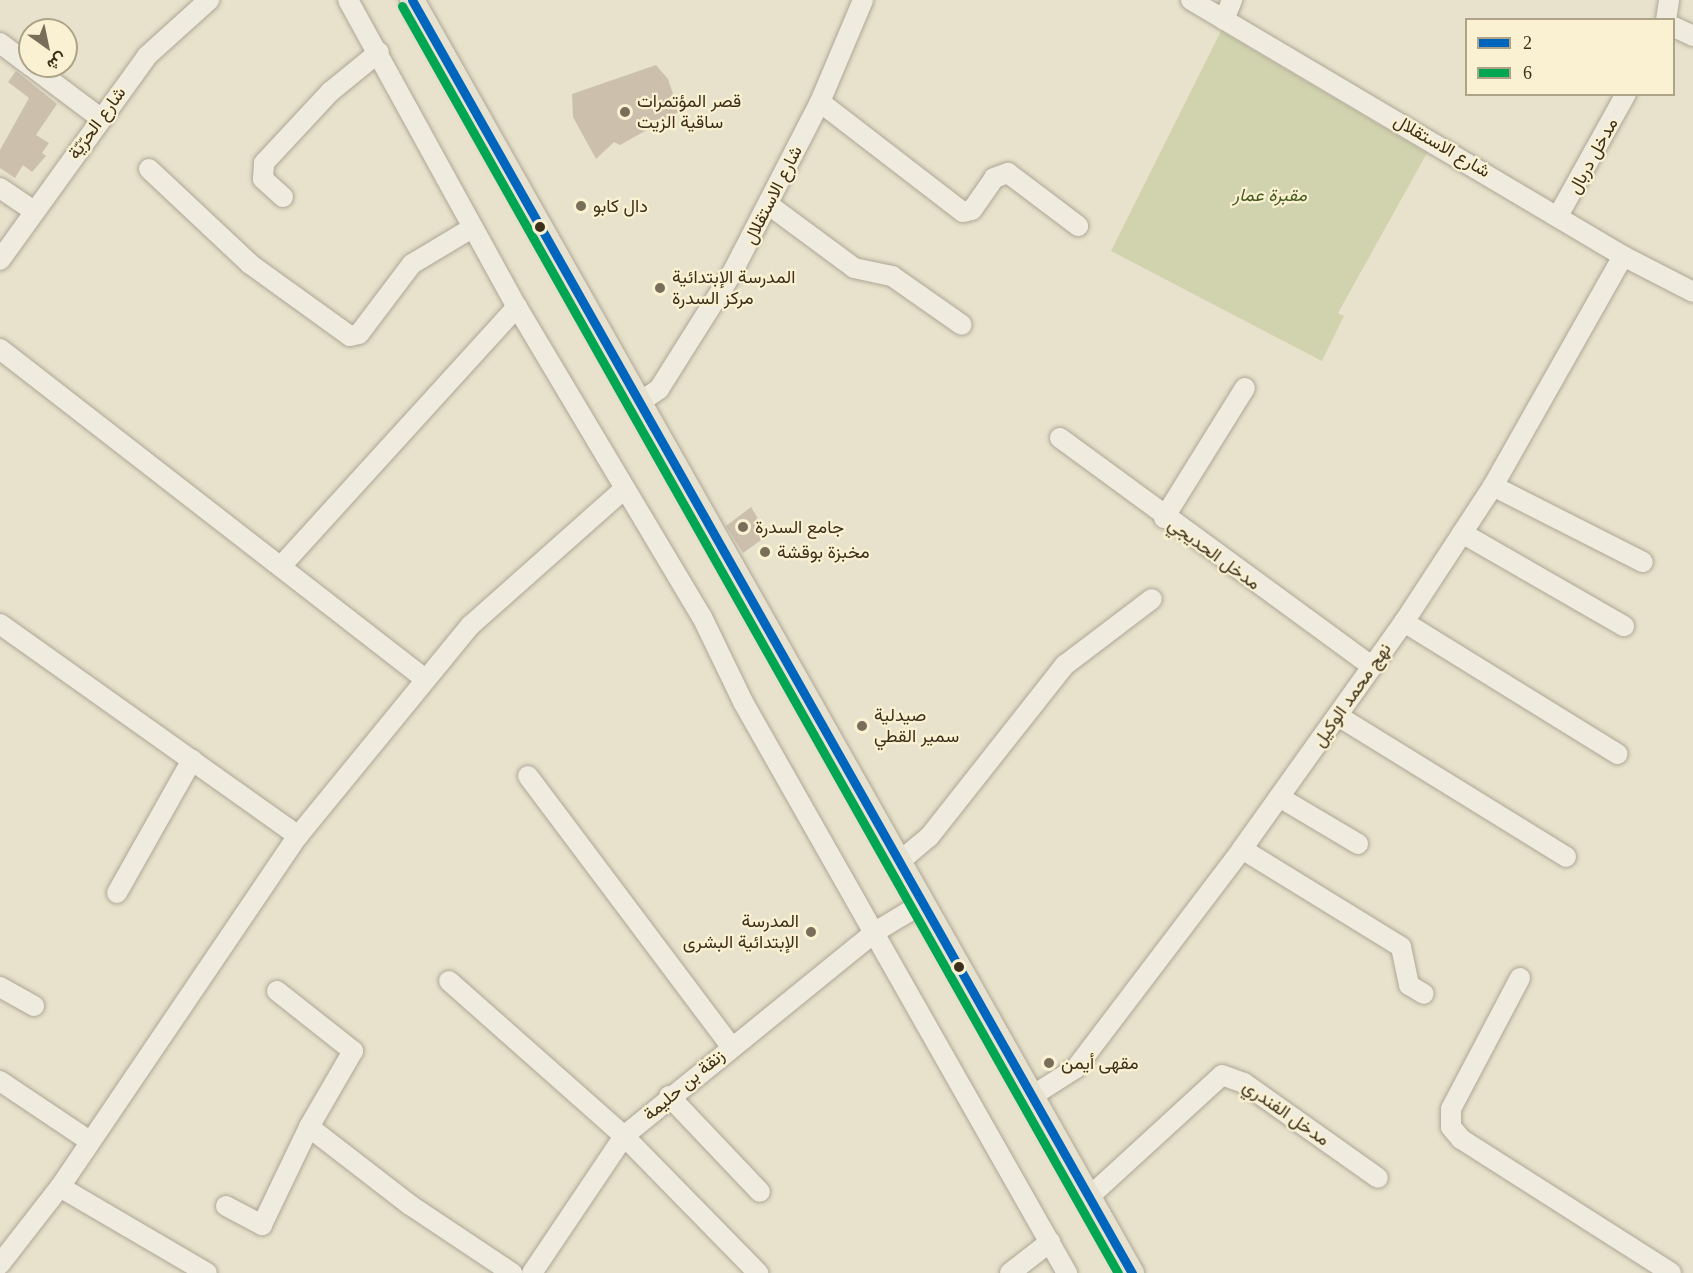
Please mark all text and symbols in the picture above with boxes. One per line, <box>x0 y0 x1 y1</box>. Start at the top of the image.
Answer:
north arrow <box>18 18 78 78</box>
legend <box>1465 18 1675 96</box>
text: 2 <box>1523 33 1532 53</box>
text: ش <box>44 49 70 74</box>
text: 6 <box>1523 63 1532 83</box>
street label: شارع الحرّيّة <box>64 83 130 163</box>
place label: قصر المؤتمرات ساقية الزيت <box>637 91 741 134</box>
marker: قصر المؤتمرات ساقية الزيت <box>618 105 632 119</box>
street label: شارع الاستقلال <box>1390 110 1494 182</box>
street label: مدخل دربال <box>1563 114 1623 198</box>
street label: شارع الاستقلال <box>739 142 807 248</box>
park label: مقبرة عمار <box>1233 184 1307 206</box>
place label: دال كابو <box>593 195 648 217</box>
marker: دال كابو <box>574 199 588 213</box>
unlabelled marker <box>534 221 546 233</box>
place label: المدرسة الإبتدائية مركز السدرة <box>672 267 795 310</box>
marker: المدرسة الإبتدائية مركز السدرة <box>653 281 667 295</box>
street label: مدخل الحديجي <box>1164 513 1264 595</box>
place label: جامع السدرة <box>755 516 844 538</box>
marker: جامع السدرة <box>736 520 750 534</box>
place label: مخبزة بوقشة <box>777 541 870 563</box>
marker: مخبزة بوقشة <box>758 545 772 559</box>
street label: نهج محمد الوكيل <box>1308 639 1396 751</box>
place label: صيدلية سمير القطي <box>874 705 959 748</box>
marker: صيدلية سمير القطي <box>855 719 869 733</box>
place label: المدرسة الإبتدائية البشرى <box>683 911 799 954</box>
marker: المدرسة الإبتدائية البشرى <box>804 925 818 939</box>
unlabelled marker <box>953 961 965 973</box>
street label: زنقة بن حليمة <box>639 1045 729 1125</box>
place label: مقهى أيمن <box>1061 1052 1138 1074</box>
marker: مقهى أيمن <box>1042 1056 1056 1070</box>
street label: مدخل الفندري <box>1239 1075 1333 1151</box>

